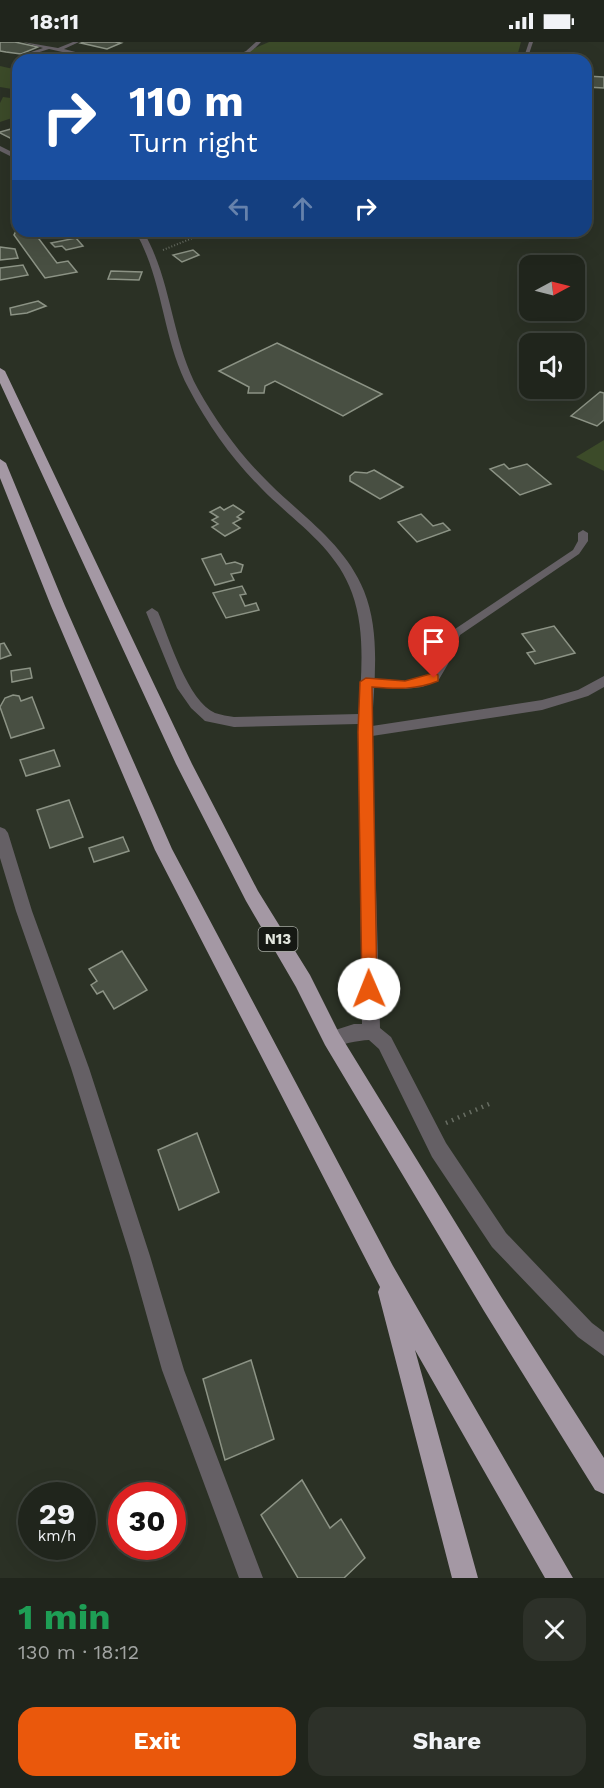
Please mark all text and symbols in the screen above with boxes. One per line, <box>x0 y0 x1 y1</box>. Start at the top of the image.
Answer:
text: 18:11 <box>30 9 79 34</box>
text: 110 m <box>129 77 244 126</box>
icon: right <box>30 78 108 156</box>
text: Turn right <box>129 127 258 159</box>
icon: left <box>223 192 256 225</box>
icon: ahead <box>286 192 319 225</box>
icon: right <box>349 192 382 225</box>
north arrow <box>519 255 585 321</box>
map controls <box>519 255 585 399</box>
button: sound <box>519 333 585 399</box>
pin <box>408 616 459 678</box>
icon: arrive <box>417 625 450 658</box>
road number: N13 <box>258 927 298 951</box>
position arrow <box>337 957 401 1021</box>
speed limit sign: 30 <box>108 1482 186 1560</box>
text: 29 <box>39 1496 75 1531</box>
text: km/h <box>38 1527 76 1545</box>
text: 1 min <box>18 1596 110 1638</box>
button: close <box>523 1598 586 1661</box>
text: 130 m · 18:12 <box>18 1640 139 1664</box>
button: Exit <box>18 1707 296 1776</box>
button: Share <box>308 1707 586 1776</box>

